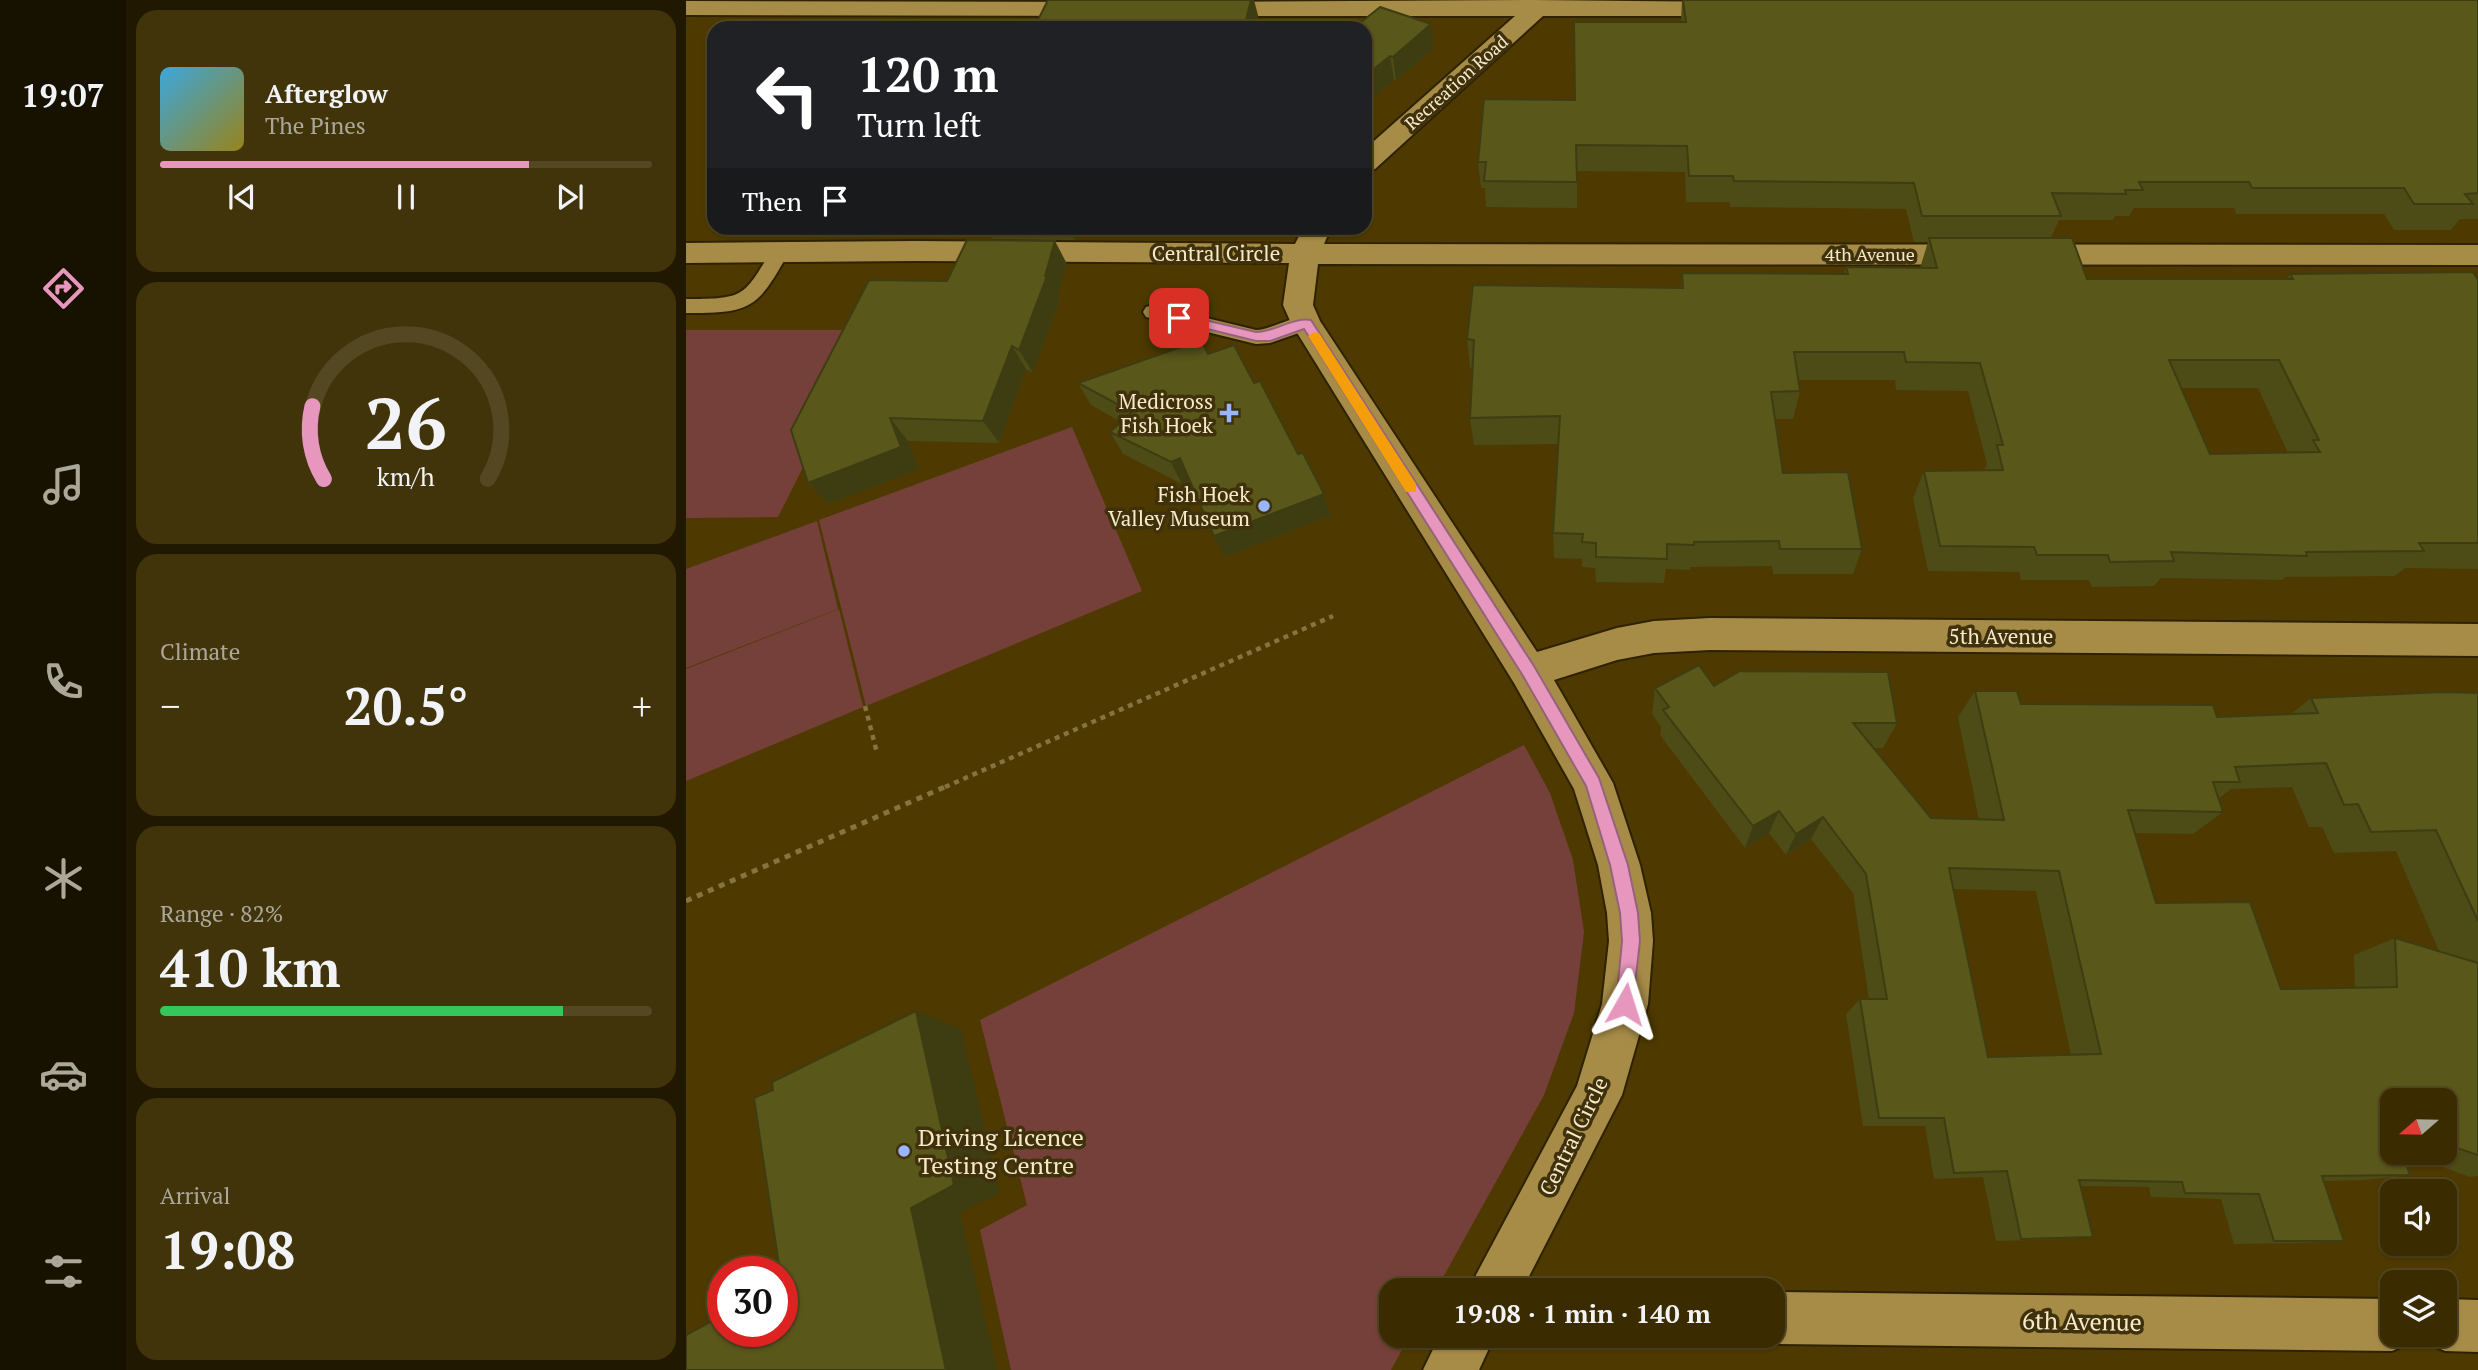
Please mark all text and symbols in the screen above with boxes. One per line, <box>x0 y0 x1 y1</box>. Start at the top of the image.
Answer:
street label: Recreation Road <box>1399 29 1513 135</box>
text: 120 m <box>857 41 999 106</box>
icon: left <box>742 49 833 140</box>
text: 19:07 <box>21 74 105 116</box>
text: Afterglow <box>265 76 388 110</box>
text: Turn left <box>857 104 981 146</box>
text: The Pines <box>265 110 366 141</box>
icon: previous <box>223 178 261 216</box>
icon: pause <box>387 178 425 216</box>
icon: next <box>551 178 589 216</box>
icon: arrive <box>816 182 854 220</box>
text: Then <box>742 184 802 218</box>
street label: Central Circle <box>1152 239 1280 267</box>
street label: 4th Avenue <box>1825 242 1915 266</box>
icon: directions <box>39 264 88 313</box>
pin <box>1149 288 1209 348</box>
icon: arrive <box>1160 299 1198 337</box>
text: 26 <box>365 373 447 470</box>
place label: Medicross Fish Hoek <box>1119 387 1213 439</box>
marker: Medicross Fish Hoek <box>1219 403 1239 423</box>
icon: music <box>39 460 88 509</box>
text: km/h <box>377 460 435 493</box>
place label: Fish Hoek Valley Museum <box>1108 480 1250 532</box>
marker: Fish Hoek Valley Museum <box>1256 498 1272 514</box>
street label: 5th Avenue <box>1949 622 2053 650</box>
text: Climate <box>160 636 240 667</box>
icon: phone <box>39 657 88 706</box>
text: 20.5° <box>343 671 469 740</box>
text: − <box>160 681 180 731</box>
text: + <box>632 681 652 731</box>
icon: climate <box>39 854 88 903</box>
text: Range · 82% <box>160 898 283 929</box>
text: 410 km <box>160 933 341 1002</box>
position arrow <box>1588 967 1662 1041</box>
icon: car <box>39 1050 88 1099</box>
street label: Central Circle <box>1532 1072 1614 1200</box>
north arrow <box>2380 1088 2457 1166</box>
map controls <box>2380 1088 2457 1347</box>
place label: Driving Licence Testing Centre <box>918 1121 1084 1181</box>
marker: Driving Licence Testing Centre <box>896 1143 912 1159</box>
button: sound <box>2380 1179 2457 1256</box>
text: Arrival <box>160 1180 231 1211</box>
text: 19:08 <box>160 1215 295 1284</box>
icon: filters <box>39 1247 88 1296</box>
speed limit sign: 30 <box>707 1256 798 1347</box>
button: layers <box>2380 1270 2457 1347</box>
text: 19:08 · 1 min · 140 m <box>1453 1296 1711 1330</box>
street label: 6th Avenue <box>2022 1304 2142 1338</box>

